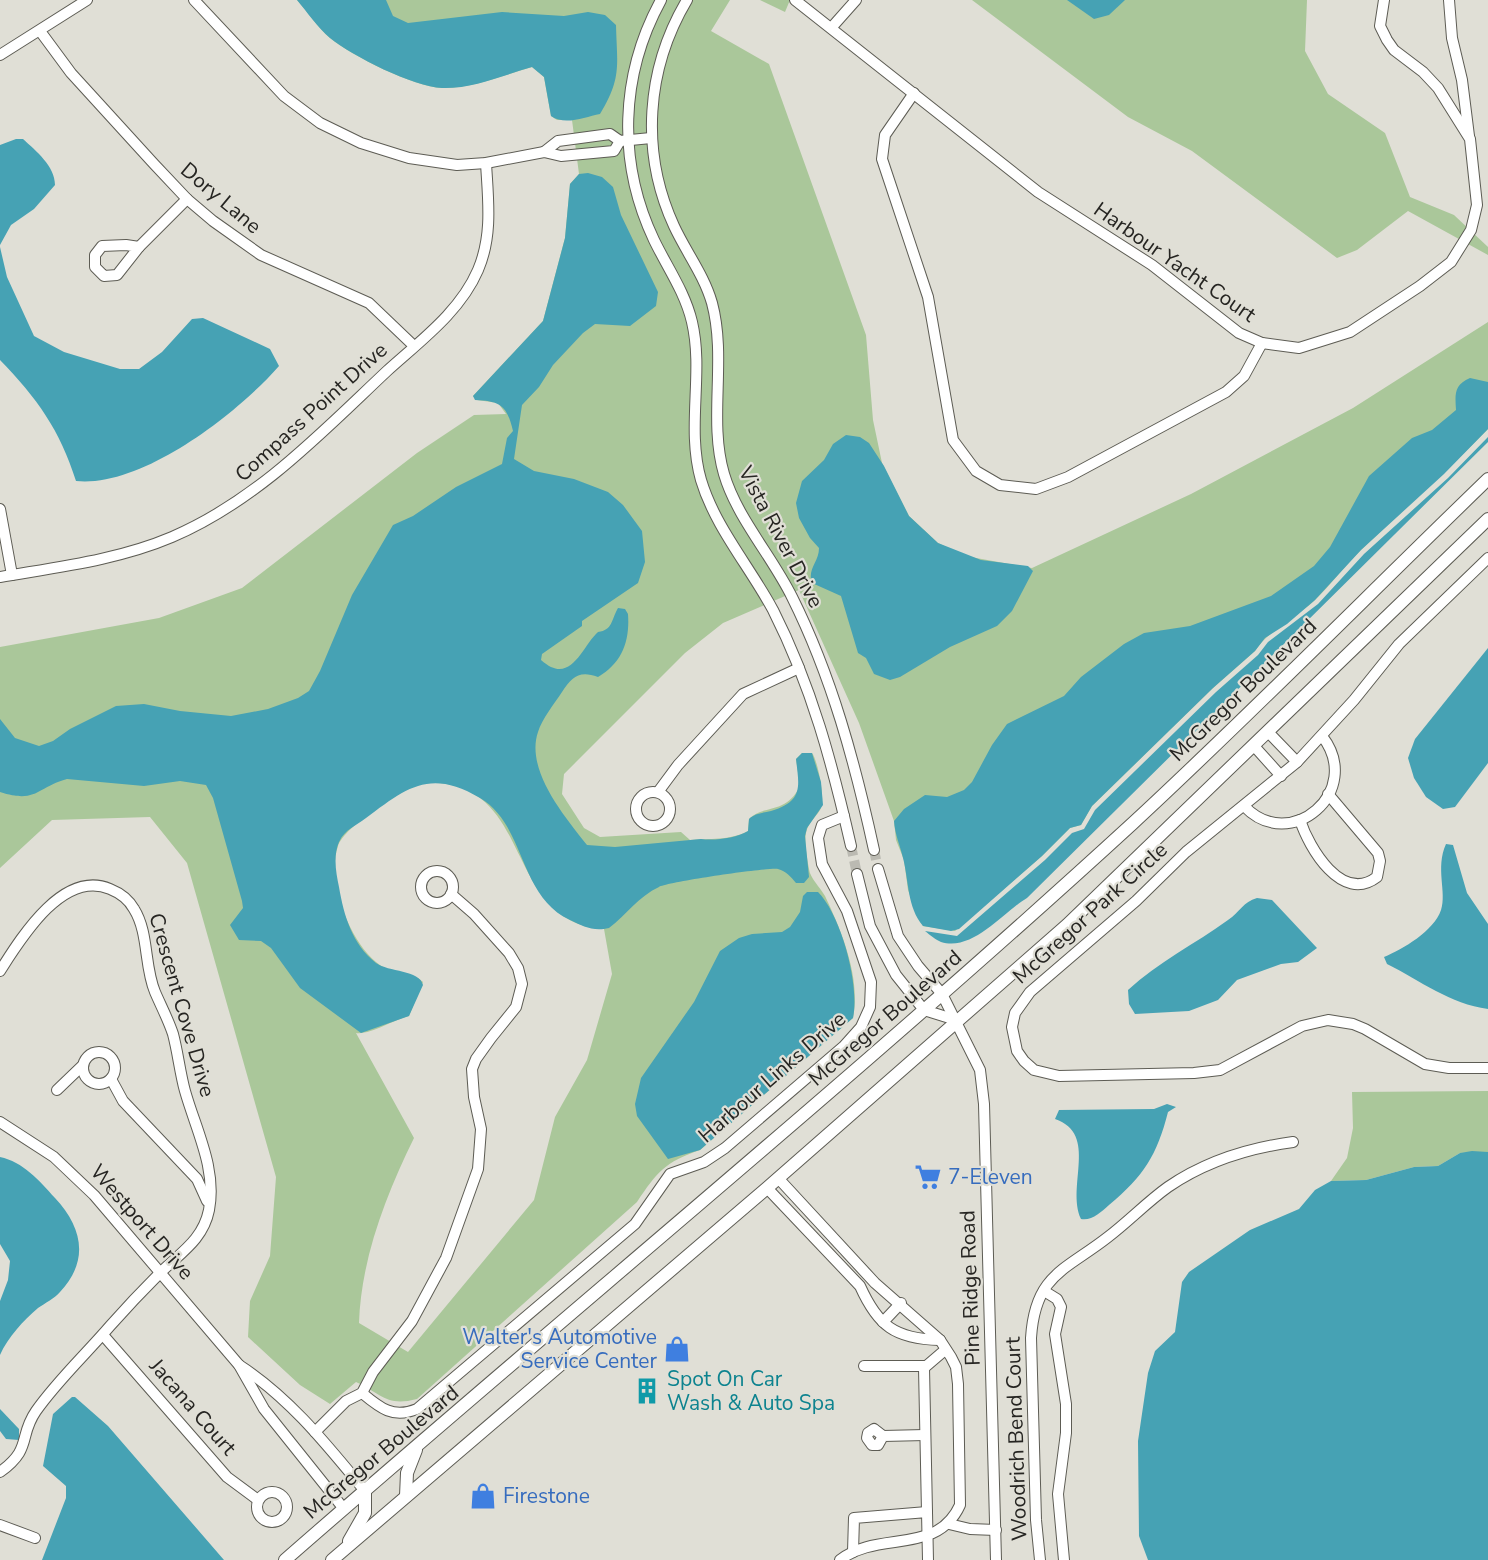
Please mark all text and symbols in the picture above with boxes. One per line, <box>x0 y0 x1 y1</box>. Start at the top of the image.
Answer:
street label: Dory Lane <box>175 156 267 240</box>
street label: Harbour Yacht Court <box>1088 195 1262 329</box>
street label: Compass Point Drive <box>229 336 393 488</box>
street label: Vista River Drive <box>731 460 830 613</box>
street label: McGregor Boulevard <box>1163 612 1323 768</box>
street label: McGregor Park Circle <box>1007 836 1173 990</box>
street label: Crescent Cove Drive <box>142 910 222 1100</box>
street label: McGregor Boulevard <box>802 944 968 1092</box>
street label: Harbour Links Drive <box>692 1005 852 1149</box>
street label: Westport Drive <box>84 1158 200 1286</box>
supermarket icon: 7-Eleven <box>913 1162 943 1192</box>
place label: 7-Eleven <box>948 1163 1033 1191</box>
street label: Pine Ridge Road <box>953 1210 987 1366</box>
place label: Walter's Automotive Service Center <box>462 1323 657 1375</box>
shop icon: Walter's Automotive Service Center <box>662 1334 692 1364</box>
street label: Woodrich Bend Court <box>998 1336 1034 1541</box>
street label: Jacana Court <box>143 1352 243 1462</box>
place label: Spot On Car Wash & Auto Spa <box>667 1365 835 1417</box>
building icon: Spot On Car Wash & Auto Spa <box>632 1376 662 1406</box>
street label: McGregor Boulevard <box>297 1379 465 1525</box>
shop icon: Firestone <box>468 1481 498 1511</box>
place label: Firestone <box>503 1482 590 1510</box>

